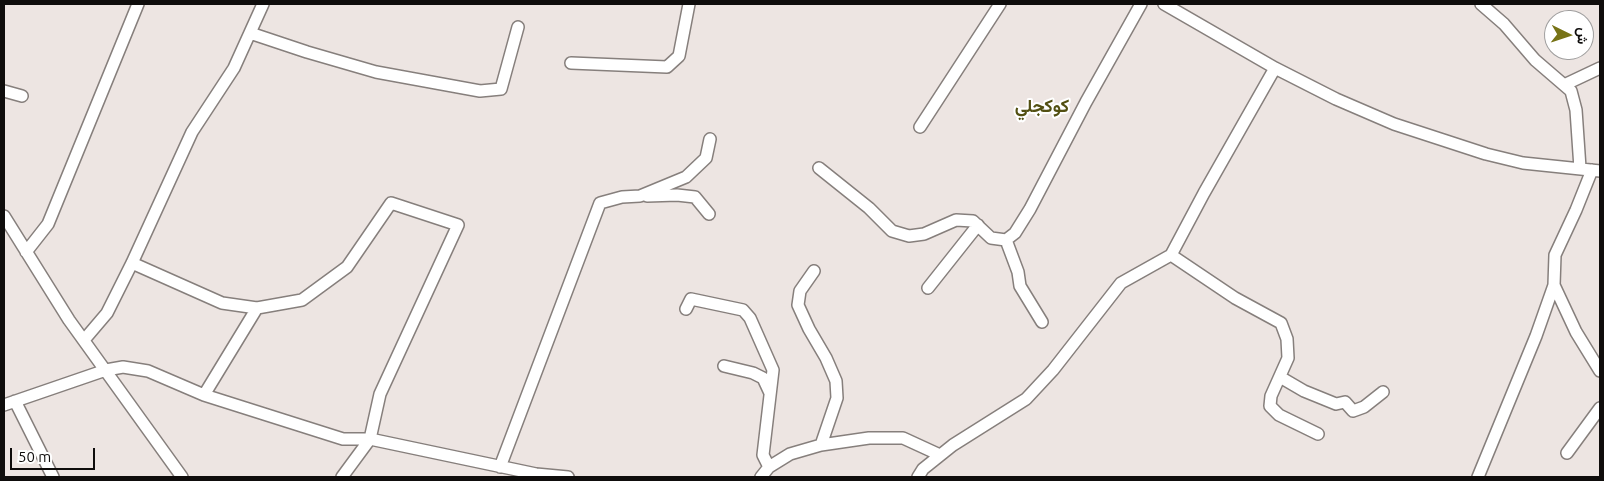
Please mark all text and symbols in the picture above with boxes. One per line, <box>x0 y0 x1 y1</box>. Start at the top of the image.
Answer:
north arrow <box>1544 10 1594 60</box>
text: ش <box>1574 27 1592 45</box>
district label: كوكجلي <box>1015 95 1069 117</box>
scale bar <box>12 438 98 470</box>
text: 50 m <box>18 448 51 465</box>

